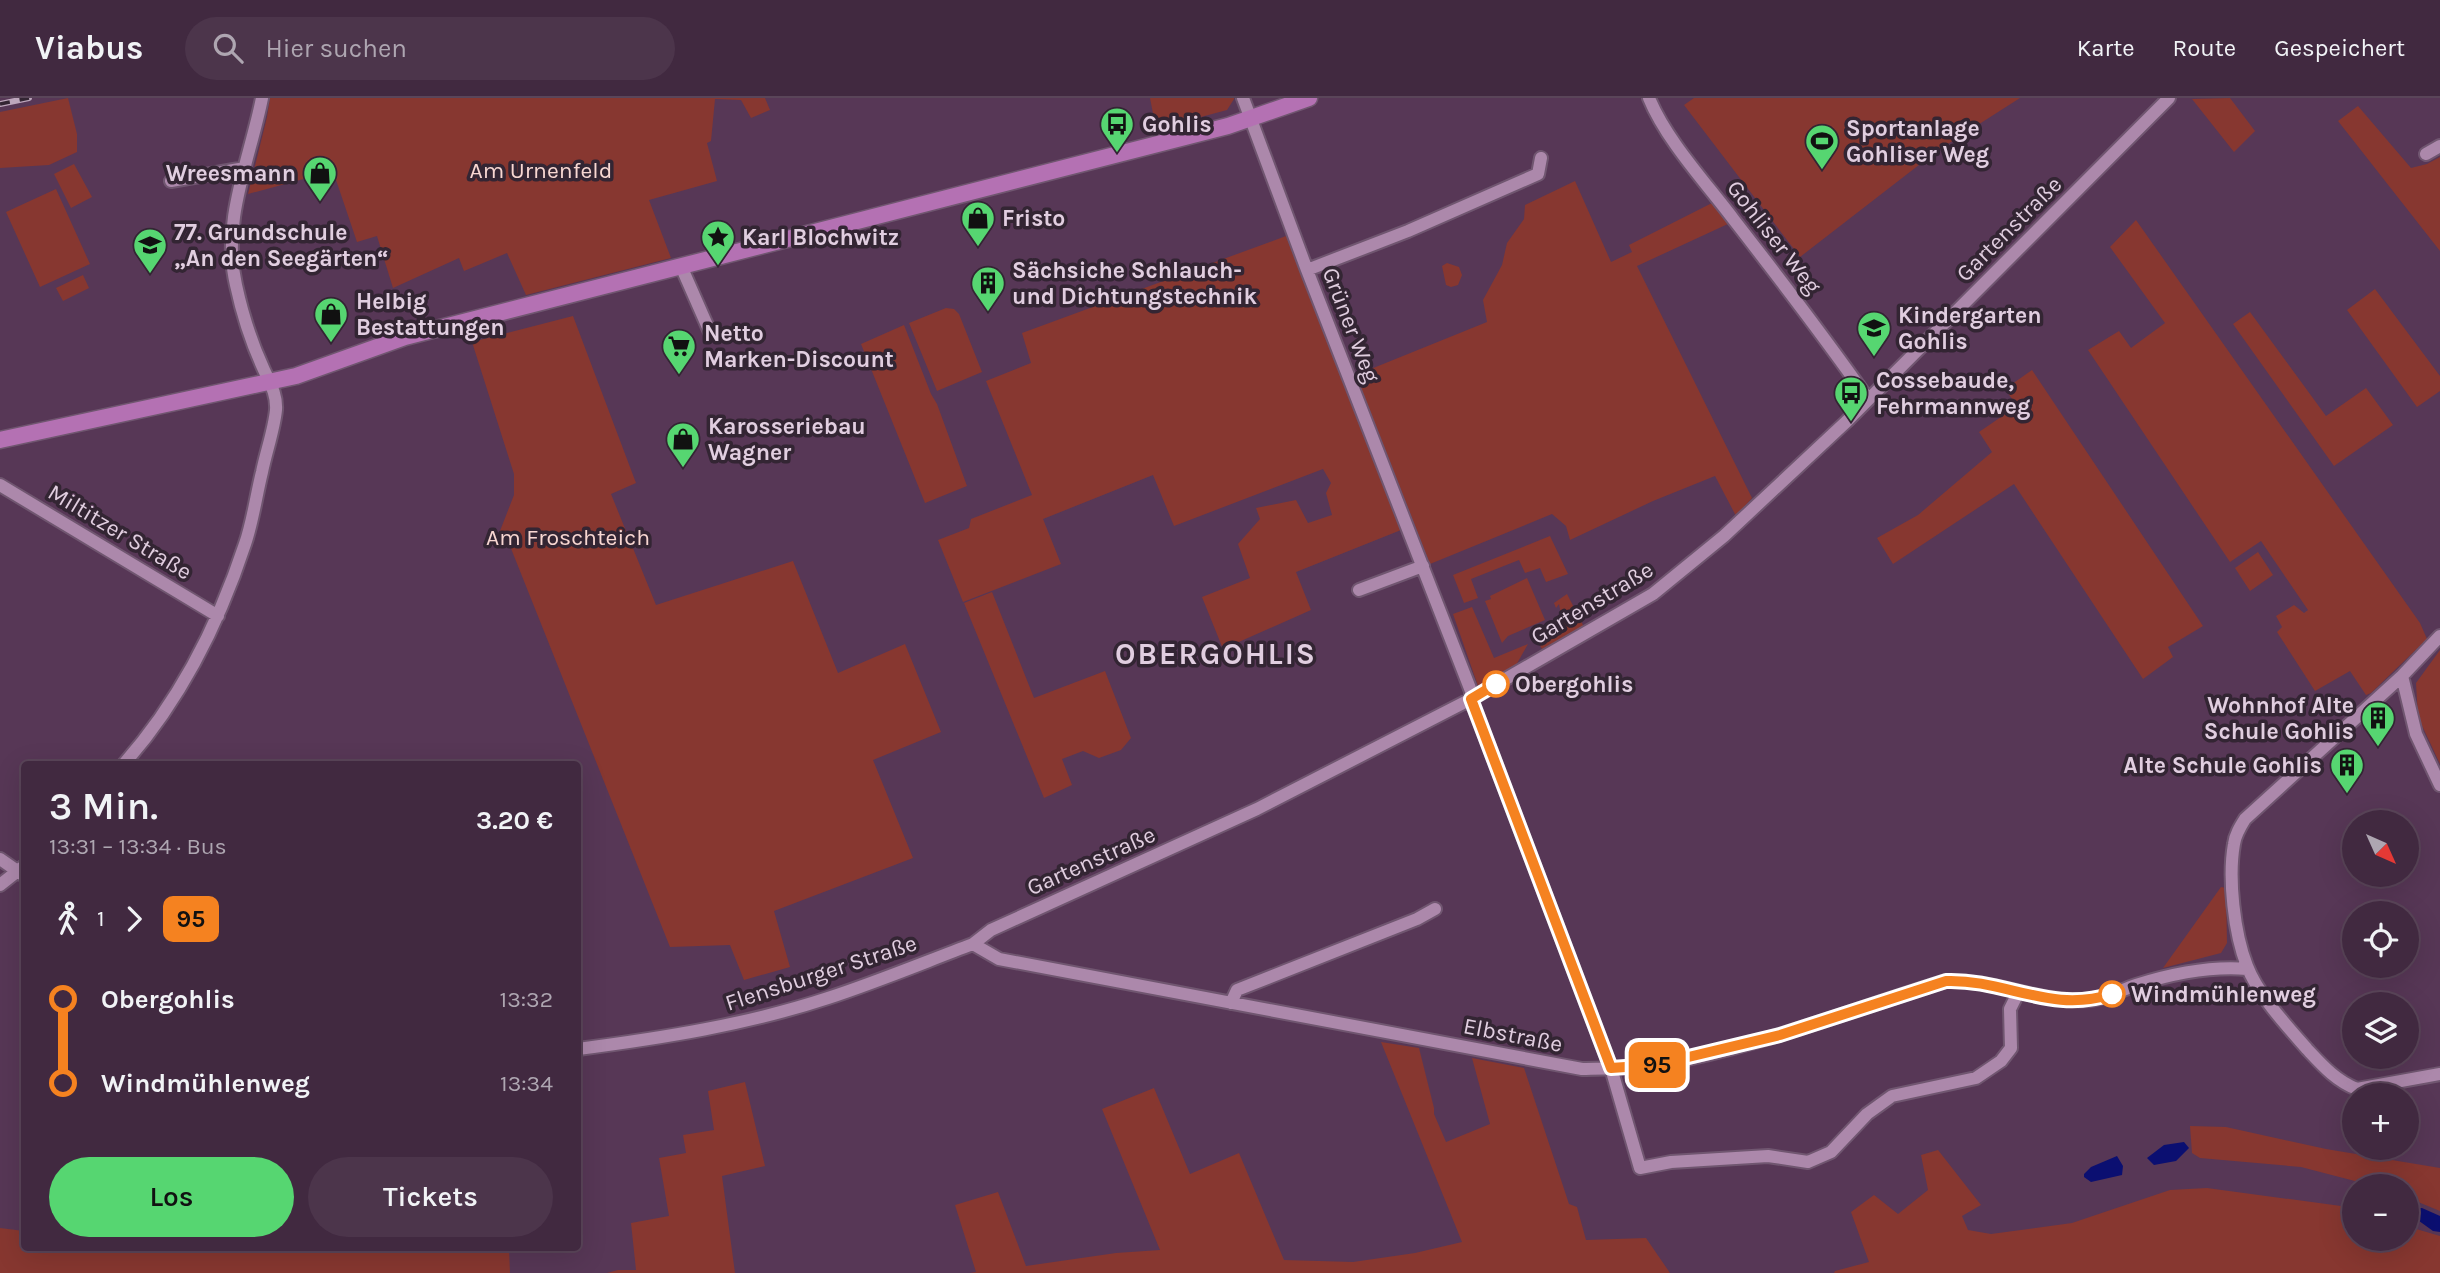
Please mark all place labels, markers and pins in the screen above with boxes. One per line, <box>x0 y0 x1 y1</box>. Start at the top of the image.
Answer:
bus stop icon: Gohlis <box>1098 105 1136 154</box>
place label: Gohlis <box>1142 111 1212 138</box>
place label: Sportanlage Gohliser Weg <box>1846 115 1989 168</box>
sports icon: Sportanlage Gohliser Weg <box>1803 122 1841 171</box>
shop icon: Wreesmann <box>301 154 339 203</box>
place label: Wreesmann <box>166 160 296 187</box>
shop icon: Fristo <box>959 199 997 248</box>
place label: Fristo <box>1002 205 1065 232</box>
place icon: Karl Blochwitz <box>699 218 737 267</box>
place label: 77. Grundschule „An den Seegärten“ <box>174 219 389 272</box>
place label: Karl Blochwitz <box>742 224 899 251</box>
school or university icon: 77. Grundschule „An den Seegärten“ <box>131 226 169 275</box>
place label: Sächsiche Schlauch- und Dichtungstechnik <box>1012 257 1258 310</box>
building icon: Sächsiche Schlauch- und Dichtungstechnik <box>969 264 1007 313</box>
place label: Helbig Bestattungen <box>356 288 505 341</box>
shop icon: Helbig Bestattungen <box>312 295 350 344</box>
place label: Kindergarten Gohlis <box>1898 302 2042 355</box>
school or university icon: Kindergarten Gohlis <box>1855 309 1893 358</box>
place label: Netto Marken-Discount <box>704 320 894 373</box>
supermarket icon: Netto Marken-Discount <box>660 327 698 376</box>
place label: Cossebaude, Fehrmannweg <box>1876 367 2030 420</box>
bus stop icon: Cossebaude, Fehrmannweg <box>1832 374 1870 423</box>
place label: Karosseriebau Wagner <box>708 413 866 466</box>
shop icon: Karosseriebau Wagner <box>664 420 702 469</box>
marker: Obergohlis <box>1483 671 1509 697</box>
place label: Obergohlis <box>1515 671 1633 698</box>
place label: Wohnhof Alte Schule Gohlis <box>2204 692 2354 745</box>
building icon: Wohnhof Alte Schule Gohlis <box>2359 699 2397 748</box>
building icon: Alte Schule Gohlis <box>2328 746 2366 795</box>
place label: Alte Schule Gohlis <box>2123 752 2322 779</box>
marker: Windmühlenweg <box>2099 981 2125 1007</box>
place label: Windmühlenweg <box>2131 981 2316 1008</box>

